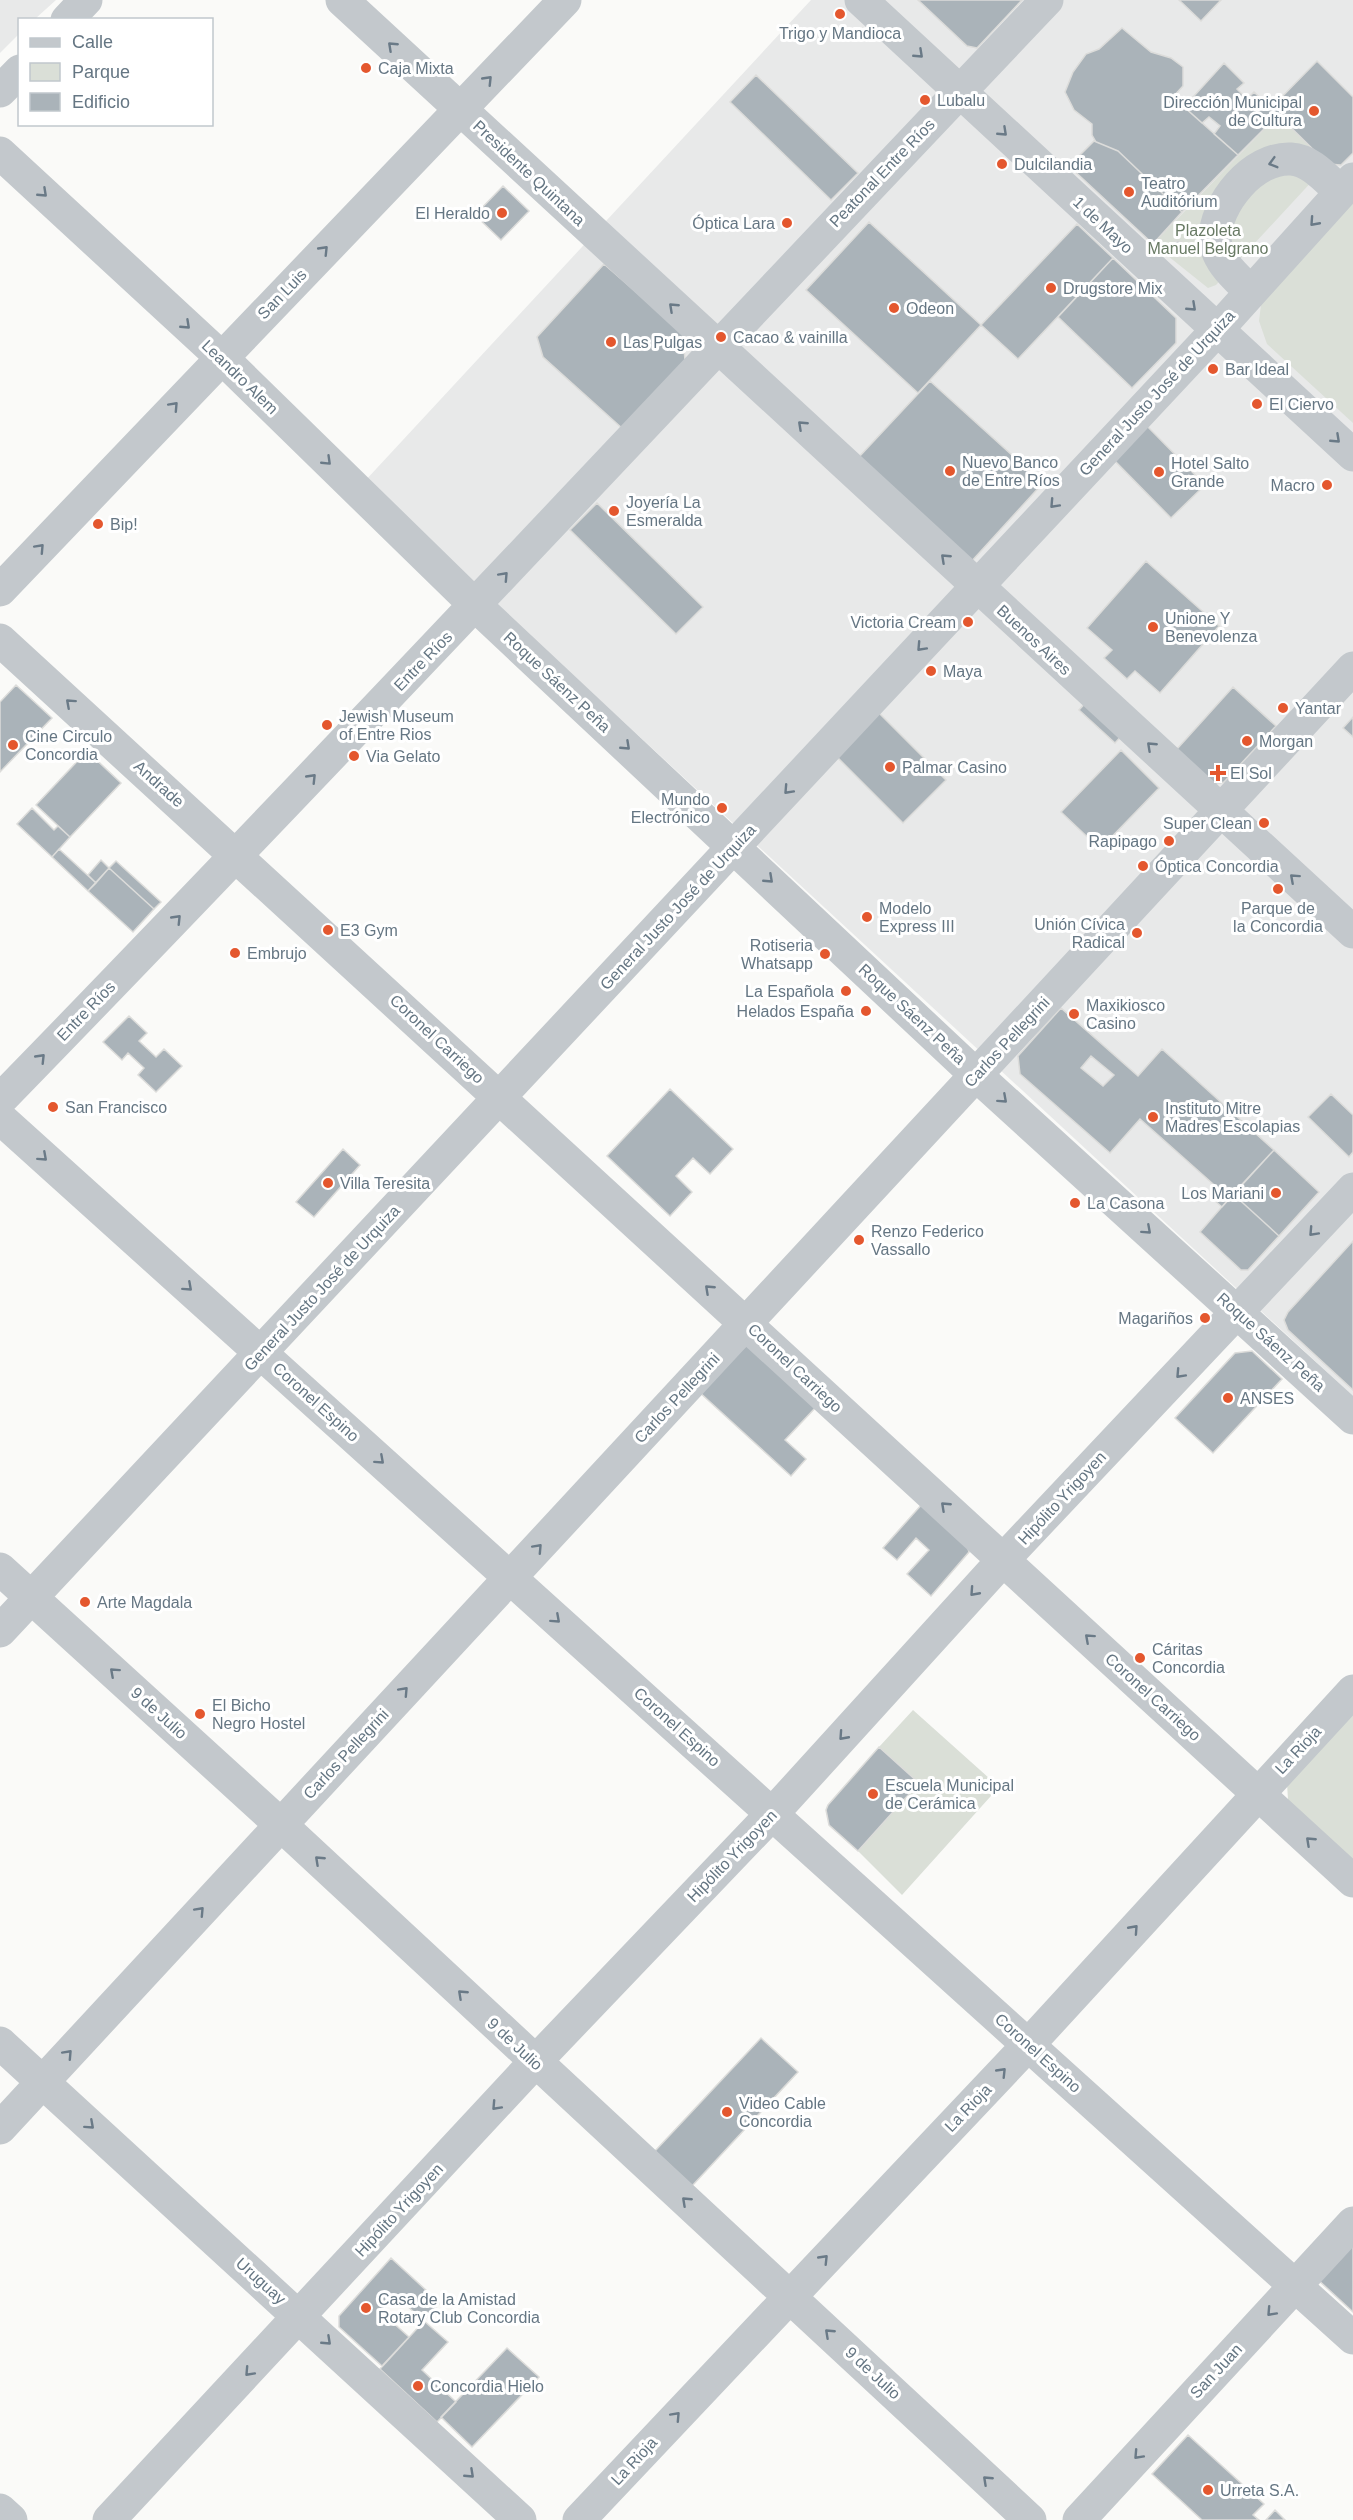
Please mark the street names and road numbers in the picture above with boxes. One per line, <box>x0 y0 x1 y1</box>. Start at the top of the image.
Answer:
street label: Peatonal Entre Ríos <box>826 116 938 230</box>
street label: Presidente Quintana <box>470 117 588 229</box>
street label: 1 de Mayo <box>1070 193 1136 257</box>
street label: San Luis <box>254 266 310 322</box>
street label: General Justo José de Urquiza <box>1076 307 1238 479</box>
street label: Leandro Alem <box>199 337 281 417</box>
street label: Buenos Aires <box>994 602 1074 678</box>
street label: Entre Ríos <box>391 628 455 694</box>
street label: Roque Sáenz Peña <box>500 628 614 736</box>
street label: Andrade <box>131 757 187 811</box>
street label: General Justo José de Urquiza <box>597 821 759 993</box>
street label: Roque Sáenz Peña <box>855 960 969 1068</box>
street label: Entre Ríos <box>54 978 118 1044</box>
street label: Coronel Carriego <box>387 991 487 1087</box>
street label: Carlos Pellegrini <box>961 994 1053 1090</box>
street label: General Justo José de Urquiza <box>241 1202 403 1374</box>
street label: Roque Sáenz Peña <box>1214 1289 1328 1395</box>
street label: Coronel Carriego <box>745 1320 845 1416</box>
street label: Carlos Pellegrini <box>631 1350 723 1446</box>
street label: Coronel Espino <box>270 1359 362 1445</box>
street label: Hipólito Yrigoyen <box>1015 1448 1109 1548</box>
street label: Coronel Carriego <box>1102 1650 1204 1744</box>
street label: 9 de Julio <box>128 1684 190 1742</box>
street label: Coronel Espino <box>631 1684 723 1770</box>
street label: Carlos Pellegrini <box>300 1706 392 1802</box>
street label: La Rioja <box>1272 1723 1324 1777</box>
street label: Hipólito Yrigoyen <box>684 1807 780 1905</box>
street label: Coronel Espino <box>992 2010 1084 2096</box>
street label: 9 de Julio <box>484 2014 546 2074</box>
street label: La Rioja <box>941 2081 995 2135</box>
street label: Hipólito Yrigoyen <box>352 2160 446 2260</box>
street label: Uruguay <box>233 2254 289 2308</box>
street label: San Juan <box>1187 2340 1245 2402</box>
street label: 9 de Julio <box>842 2343 904 2403</box>
street label: La Rioja <box>608 2434 660 2488</box>

